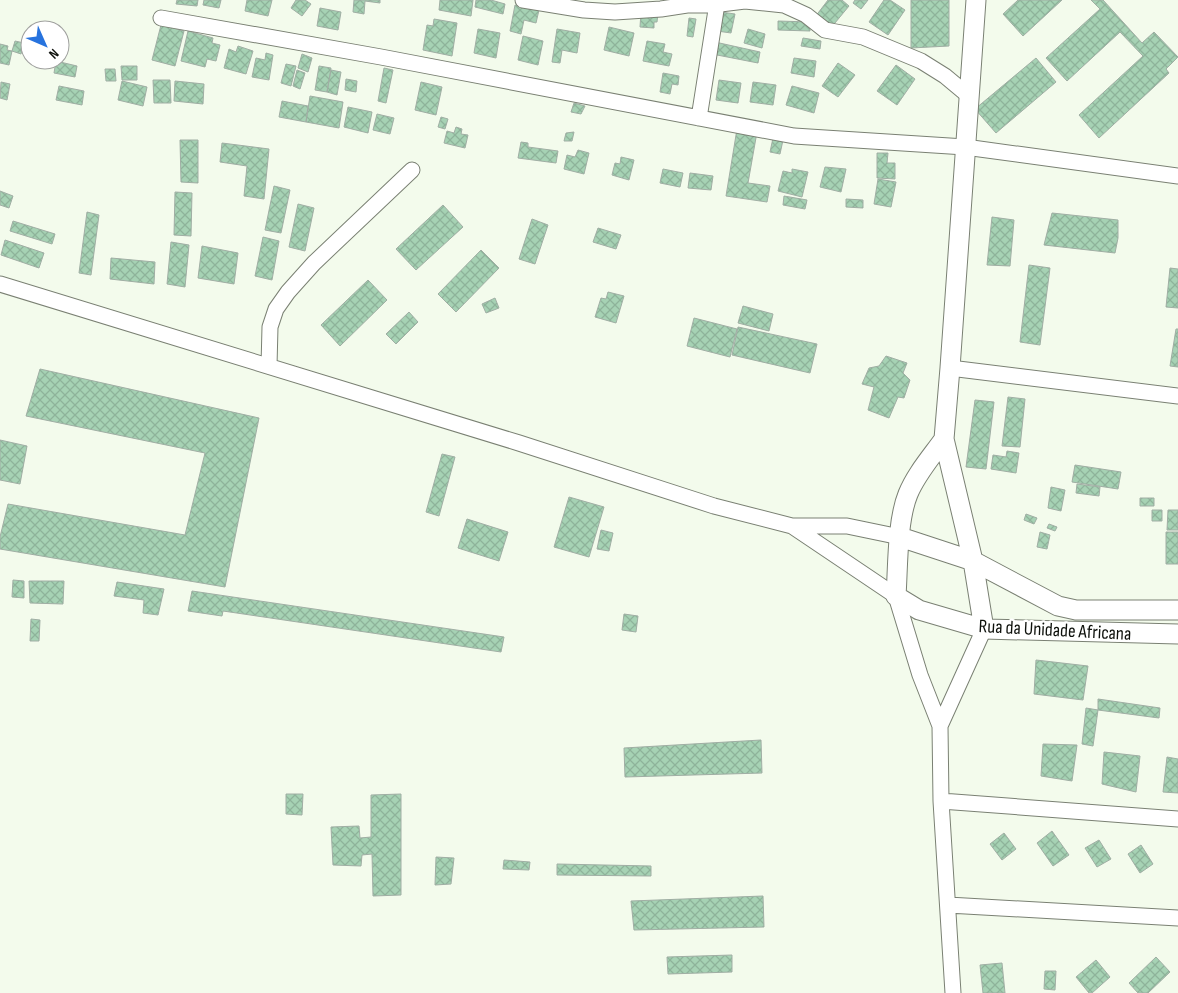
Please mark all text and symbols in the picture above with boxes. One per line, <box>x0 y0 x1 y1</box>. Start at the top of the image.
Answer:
north arrow <box>20 20 70 70</box>
text: N <box>45 45 62 62</box>
street label: Rua da Unidade Africana <box>978 615 1132 646</box>

